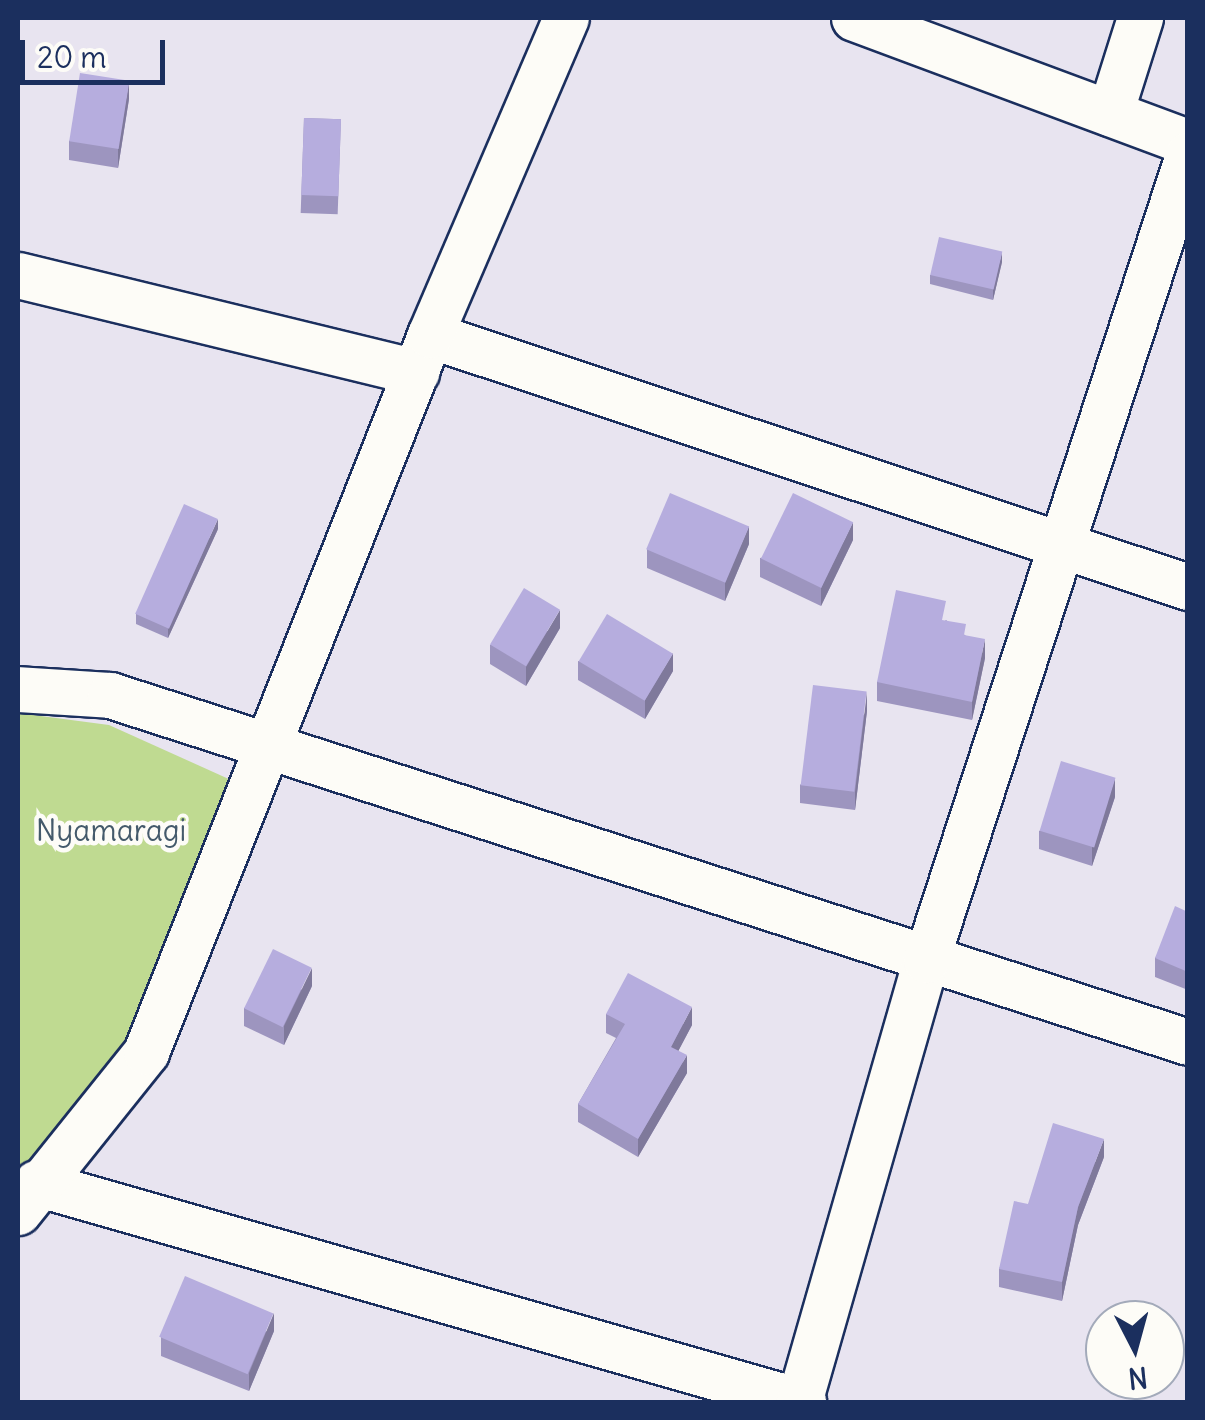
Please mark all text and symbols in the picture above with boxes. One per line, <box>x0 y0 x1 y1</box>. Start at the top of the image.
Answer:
scale bar <box>25 20 170 82</box>
text: 20 m <box>37 38 107 76</box>
park label: Nyamaragi <box>36 812 186 848</box>
north arrow <box>1085 1300 1185 1400</box>
text: N <box>1126 1359 1149 1397</box>

